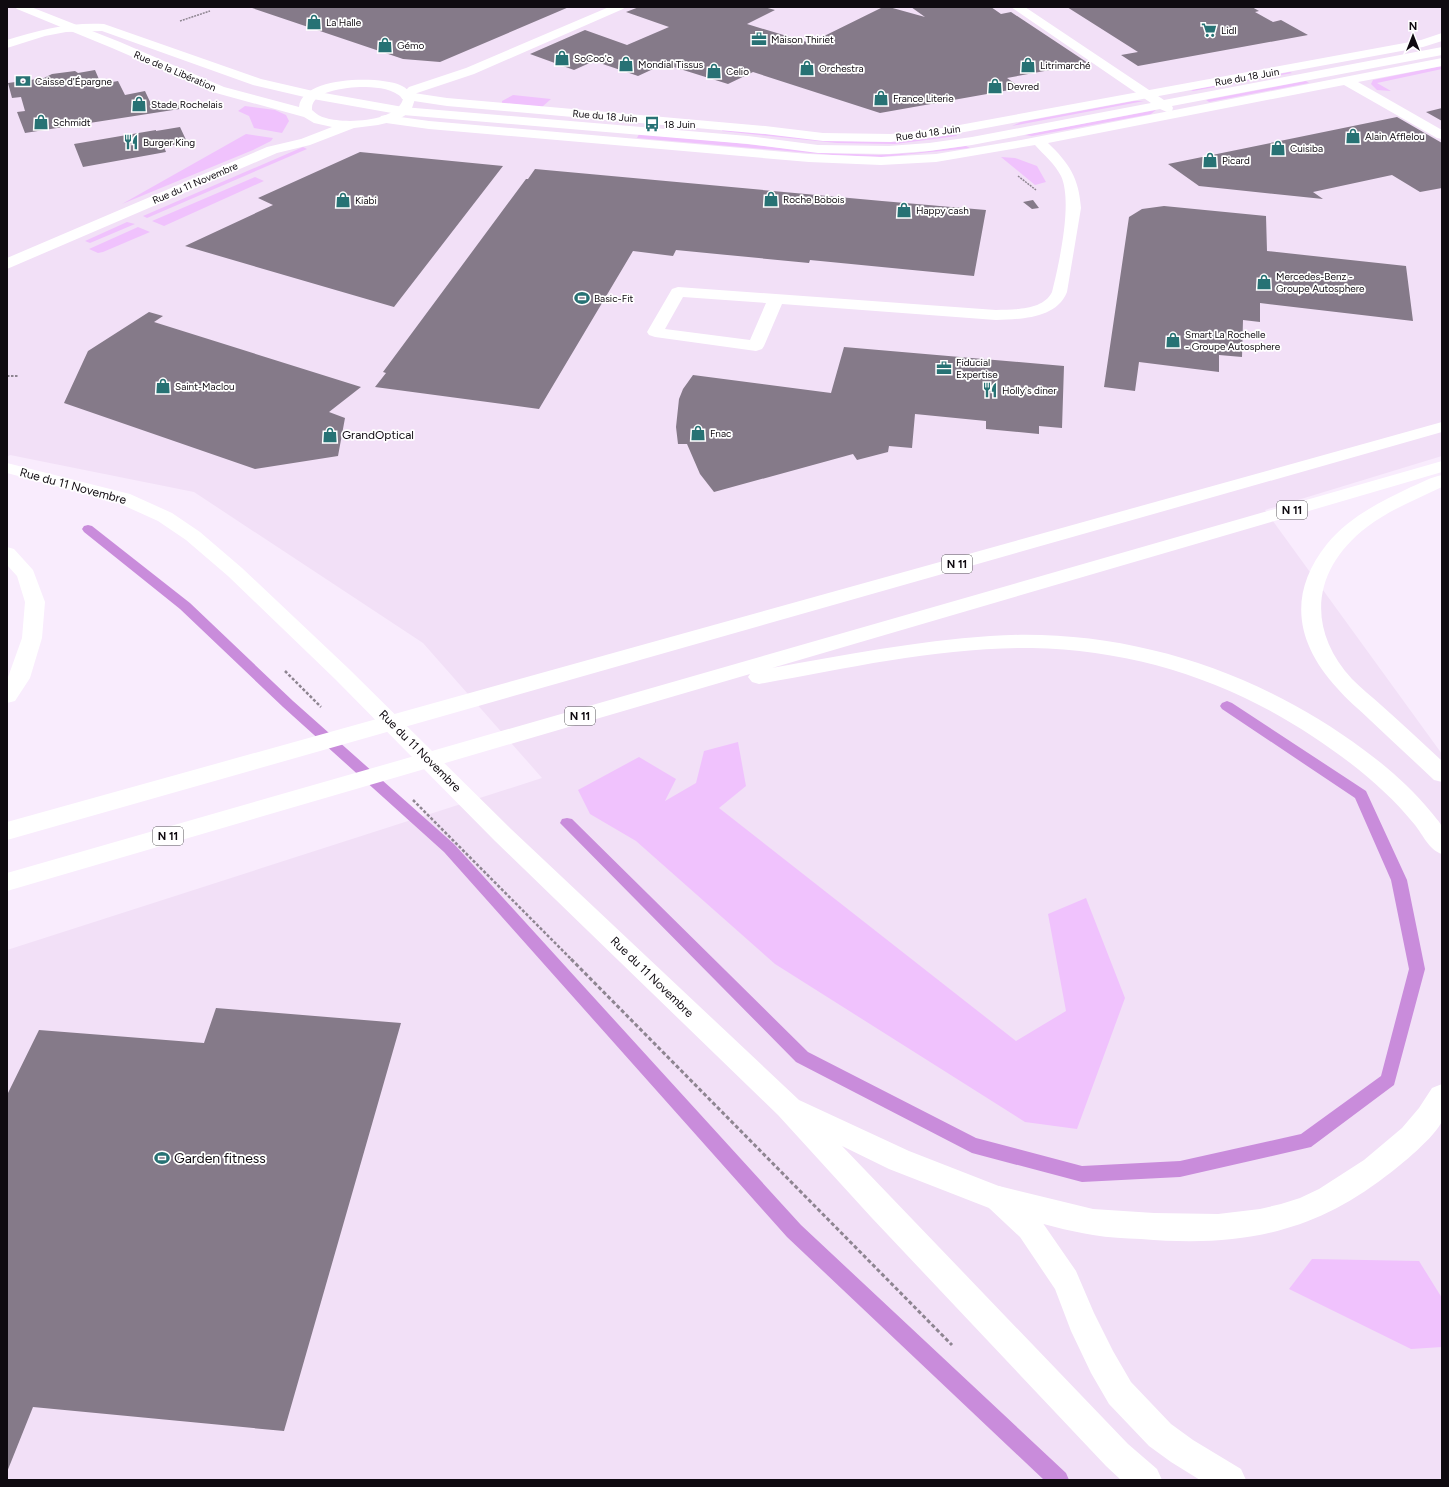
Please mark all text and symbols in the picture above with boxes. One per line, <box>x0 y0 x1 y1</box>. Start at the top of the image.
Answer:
shop icon: La Halle <box>305 13 323 31</box>
place label: La Halle <box>326 16 362 29</box>
north arrow <box>1393 16 1433 56</box>
text: N <box>1409 20 1417 33</box>
supermarket icon: Lidl <box>1200 21 1218 39</box>
place label: Lidl <box>1221 24 1237 37</box>
office icon: Maison Thiriet <box>750 30 768 48</box>
place label: Maison Thiriet <box>771 33 834 46</box>
shop icon: Gémo <box>376 36 394 54</box>
place label: Gémo <box>397 39 425 52</box>
street label: Rue de la Libération <box>132 48 218 94</box>
shop icon: SoCoo'c <box>553 49 571 67</box>
place label: SoCoo'c <box>574 52 613 65</box>
shop icon: Mondial Tissus <box>617 55 635 73</box>
shop icon: Litrimarché <box>1019 56 1037 74</box>
place label: Mondial Tissus <box>638 58 704 71</box>
shop icon: Orchestra <box>798 59 816 77</box>
place label: Litrimarché <box>1040 59 1091 72</box>
shop icon: Celio <box>705 62 723 80</box>
place label: Orchestra <box>819 62 864 75</box>
place label: Celio <box>726 65 749 78</box>
street label: Rue du 18 Juin <box>1214 65 1281 89</box>
bank icon: Caisse d'Épargne <box>14 72 32 90</box>
place label: Caisse d'Épargne <box>35 75 112 88</box>
shop icon: Devred <box>986 77 1004 95</box>
place label: Devred <box>1007 80 1039 93</box>
shop icon: France Literie <box>872 89 890 107</box>
place label: France Literie <box>893 92 954 105</box>
shop icon: Stade Rochelais <box>130 95 148 113</box>
place label: Stade Rochelais <box>151 98 223 111</box>
street label: Rue du 18 Juin <box>572 107 638 125</box>
shop icon: Schmidt <box>32 113 50 131</box>
bus stop icon: 18 Juin <box>643 115 661 133</box>
place label: Schmidt <box>53 116 91 129</box>
place label: 18 Juin <box>664 118 696 131</box>
street label: Rue du 18 Juin <box>895 122 962 144</box>
shop icon: Alain Afflelou <box>1344 127 1362 145</box>
place label: Alain Afflelou <box>1365 130 1425 143</box>
restaurant icon: Burger King <box>122 133 140 151</box>
place label: Burger King <box>143 136 195 149</box>
shop icon: Cuisiba <box>1269 139 1287 157</box>
place label: Cuisiba <box>1290 142 1323 155</box>
shop icon: Picard <box>1201 151 1219 169</box>
place label: Picard <box>1222 154 1250 167</box>
street label: Rue du 11 Novembre <box>150 159 240 207</box>
shop icon: Roche Bobois <box>762 190 780 208</box>
shop icon: Kiabi <box>334 191 352 209</box>
place label: Roche Bobois <box>783 193 845 206</box>
place label: Kiabi <box>355 194 377 207</box>
shop icon: Happy cash <box>895 201 913 219</box>
place label: Happy cash <box>916 204 969 217</box>
place label: Mercedes-Benz - Groupe Autosphere <box>1276 270 1365 295</box>
shop icon: Mercedes-Benz - Groupe Autosphere <box>1255 273 1273 291</box>
sports icon: Basic-Fit <box>573 289 591 307</box>
place label: Basic-Fit <box>594 292 634 305</box>
place label: Smart La Rochelle - Groupe Autosphere <box>1185 328 1281 353</box>
shop icon: Smart La Rochelle - Groupe Autosphere <box>1164 331 1182 349</box>
place label: Fiducial Expertise <box>956 356 998 381</box>
office icon: Fiducial Expertise <box>935 359 953 377</box>
shop icon: Saint-Maclou <box>154 377 172 395</box>
place label: Saint-Maclou <box>175 380 235 393</box>
restaurant icon: Holly's diner <box>981 381 999 399</box>
place label: Holly's diner <box>1002 384 1057 397</box>
shop icon: Fnac <box>689 424 707 442</box>
shop icon: GrandOptical <box>321 426 339 444</box>
place label: Fnac <box>710 427 732 440</box>
place label: GrandOptical <box>342 428 414 442</box>
street label: Rue du 11 Novembre <box>18 465 128 507</box>
road number: N 11 <box>1277 501 1307 519</box>
road number: N 11 <box>942 555 972 573</box>
street label: Rue du 11 Novembre <box>376 707 464 795</box>
road number: N 11 <box>565 707 595 725</box>
road number: N 11 <box>153 827 183 845</box>
street label: Rue du 11 Novembre <box>608 934 697 1021</box>
sports icon: Garden fitness <box>153 1149 171 1167</box>
place label: Garden fitness <box>174 1150 266 1167</box>

